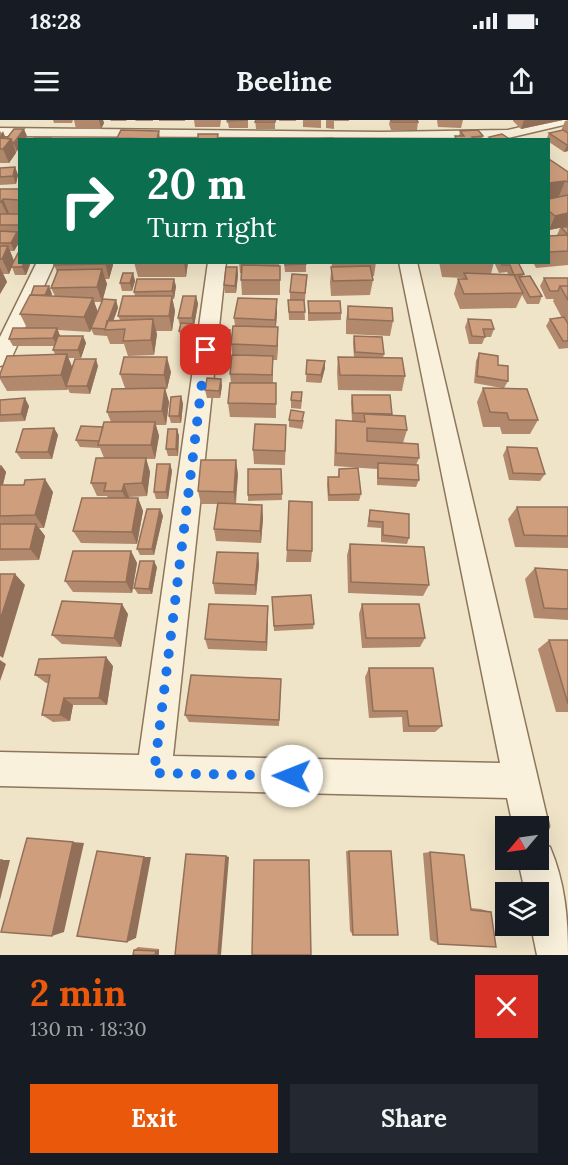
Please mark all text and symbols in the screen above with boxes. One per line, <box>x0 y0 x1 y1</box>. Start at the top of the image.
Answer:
text: 18:28 <box>30 7 81 35</box>
text: Beeline <box>236 64 332 98</box>
icon: menu <box>30 65 63 98</box>
icon: share <box>505 65 538 98</box>
text: 20 m <box>147 157 246 211</box>
icon: right <box>48 162 126 240</box>
text: Turn right <box>147 210 276 244</box>
pin <box>180 324 231 375</box>
icon: arrive <box>189 333 222 366</box>
position arrow <box>260 744 324 808</box>
north arrow <box>495 816 549 870</box>
map controls <box>495 816 549 936</box>
button: layers <box>495 882 549 936</box>
text: 2 min <box>30 970 127 1016</box>
button: close <box>475 975 538 1038</box>
text: 130 m · 18:30 <box>30 1016 147 1041</box>
button: Exit <box>30 1084 278 1153</box>
button: Share <box>290 1084 538 1153</box>

